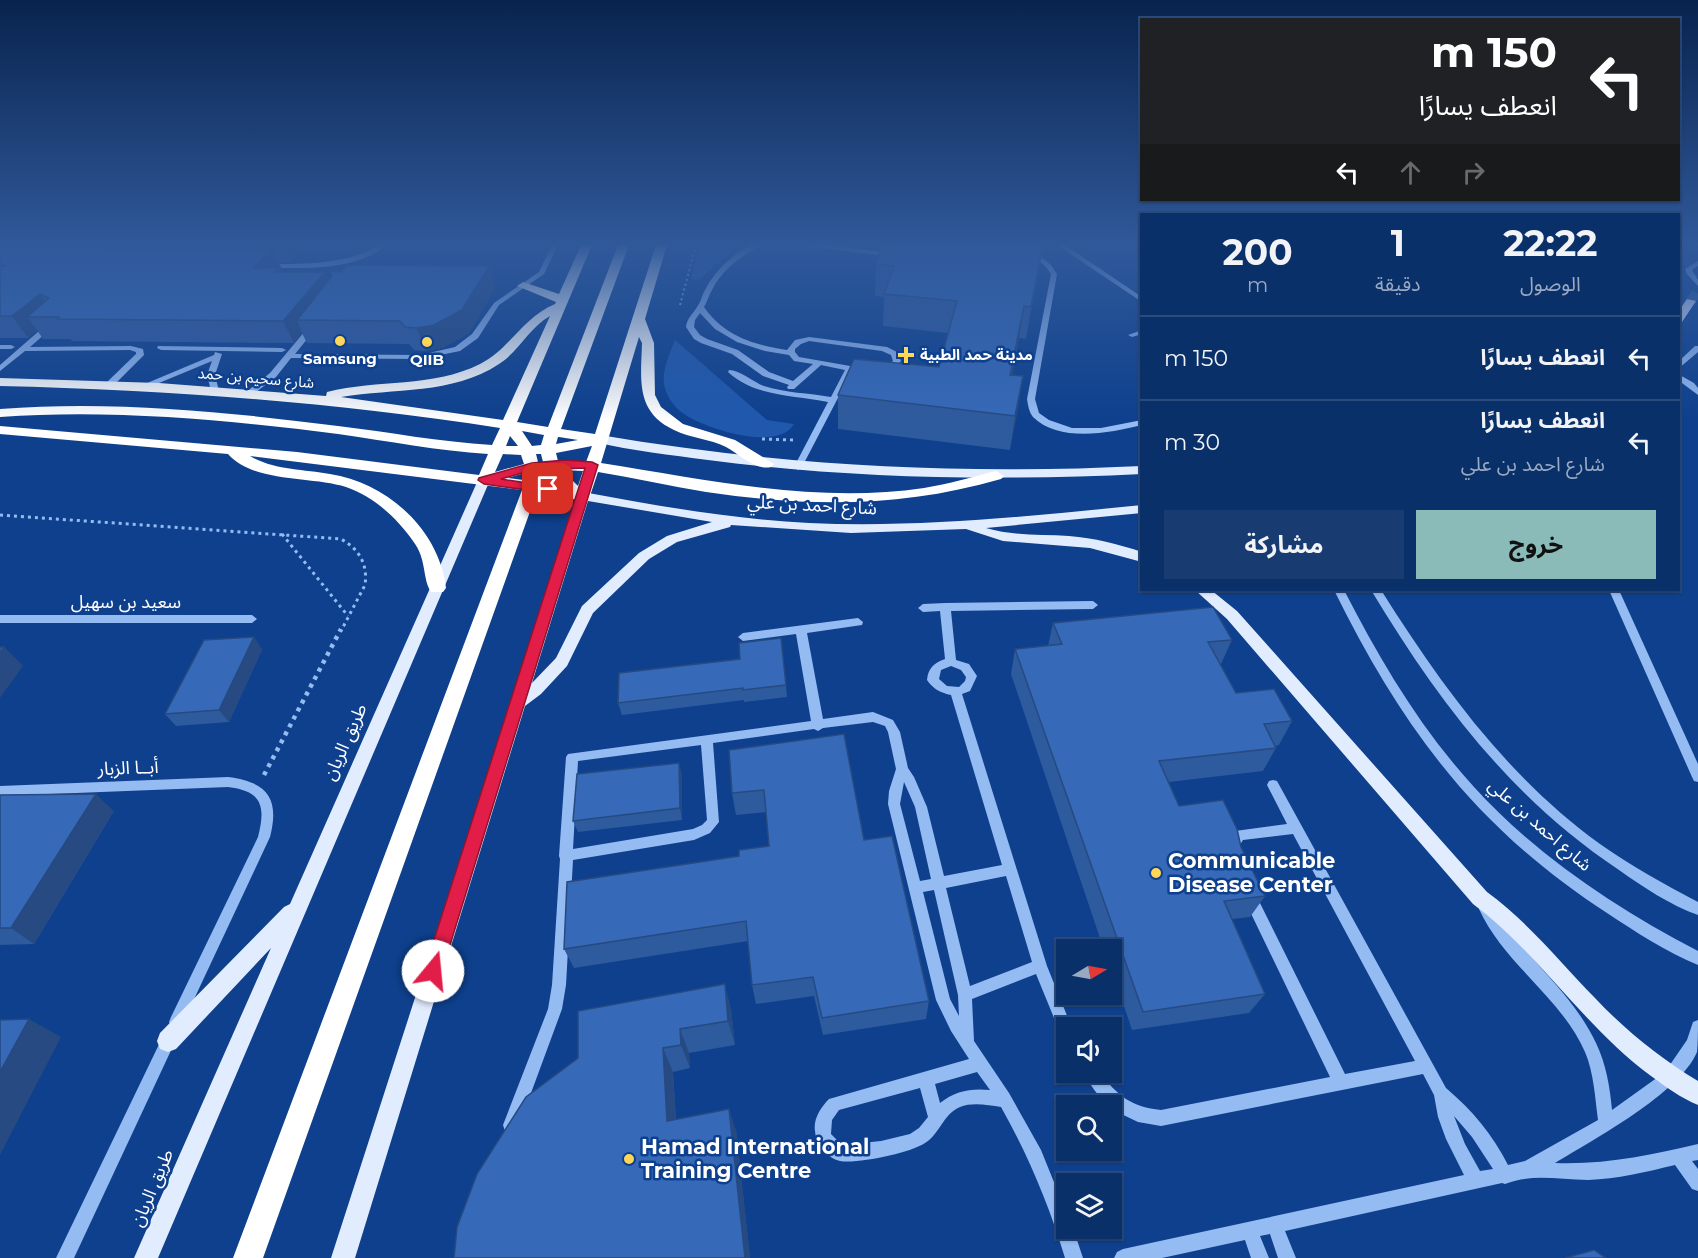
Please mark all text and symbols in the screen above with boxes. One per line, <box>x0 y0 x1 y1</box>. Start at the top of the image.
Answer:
text: 150 m <box>1431 26 1557 78</box>
icon: left <box>1578 42 1656 120</box>
text: انعطف يسارًا <box>1419 89 1557 122</box>
icon: left <box>1331 156 1364 189</box>
icon: ahead <box>1394 156 1427 189</box>
icon: right <box>1457 156 1490 189</box>
text: 1 <box>1391 221 1405 265</box>
text: 22:22 <box>1503 221 1598 265</box>
text: 200 <box>1222 230 1293 274</box>
text: دقيقة <box>1375 272 1421 296</box>
text: الوصول <box>1520 272 1581 296</box>
text: m <box>1247 273 1268 297</box>
marker: Samsung <box>333 334 347 348</box>
marker: QIIB <box>420 335 434 349</box>
icon: left <box>1623 342 1656 375</box>
text: انعطف يسارًا <box>1481 344 1605 371</box>
place label: مدينة حمد الطبية <box>920 345 1033 364</box>
text: 150 m <box>1164 345 1228 372</box>
marker: مدينة حمد الطبية <box>897 346 915 364</box>
place label: Samsung <box>303 349 377 368</box>
place label: QIIB <box>410 350 444 369</box>
street label: شارع سحيم بن حمد <box>197 363 315 395</box>
text: انعطف يسارًا <box>1481 407 1605 434</box>
icon: left <box>1623 426 1656 459</box>
text: 30 m <box>1164 429 1220 456</box>
text: شارع احمد بن علي <box>1461 452 1605 476</box>
pin <box>522 463 573 514</box>
icon: arrive <box>531 472 564 505</box>
street label: شارع احمد بن علي <box>746 491 877 522</box>
button: مشاركة <box>1164 510 1404 579</box>
button: خروج <box>1416 510 1656 579</box>
street label: سعيد بن سهيل <box>71 591 181 613</box>
street label: طريق الريان <box>318 700 372 784</box>
street label: أبــا الزبار <box>96 756 159 780</box>
street label: شارع احمد بن علي <box>1482 774 1596 878</box>
place label: Communicable Disease Center <box>1168 848 1335 897</box>
marker: Communicable Disease Center <box>1149 866 1163 880</box>
position arrow <box>401 939 465 1003</box>
north arrow <box>1056 939 1122 1005</box>
map controls <box>1056 939 1122 1239</box>
button: sound <box>1056 1017 1122 1083</box>
button: search <box>1056 1095 1122 1161</box>
place label: Hamad International Training Centre <box>641 1134 869 1183</box>
street label: طريق الريان <box>126 1146 178 1230</box>
marker: Hamad International Training Centre <box>622 1152 636 1166</box>
button: layers <box>1056 1173 1122 1239</box>

